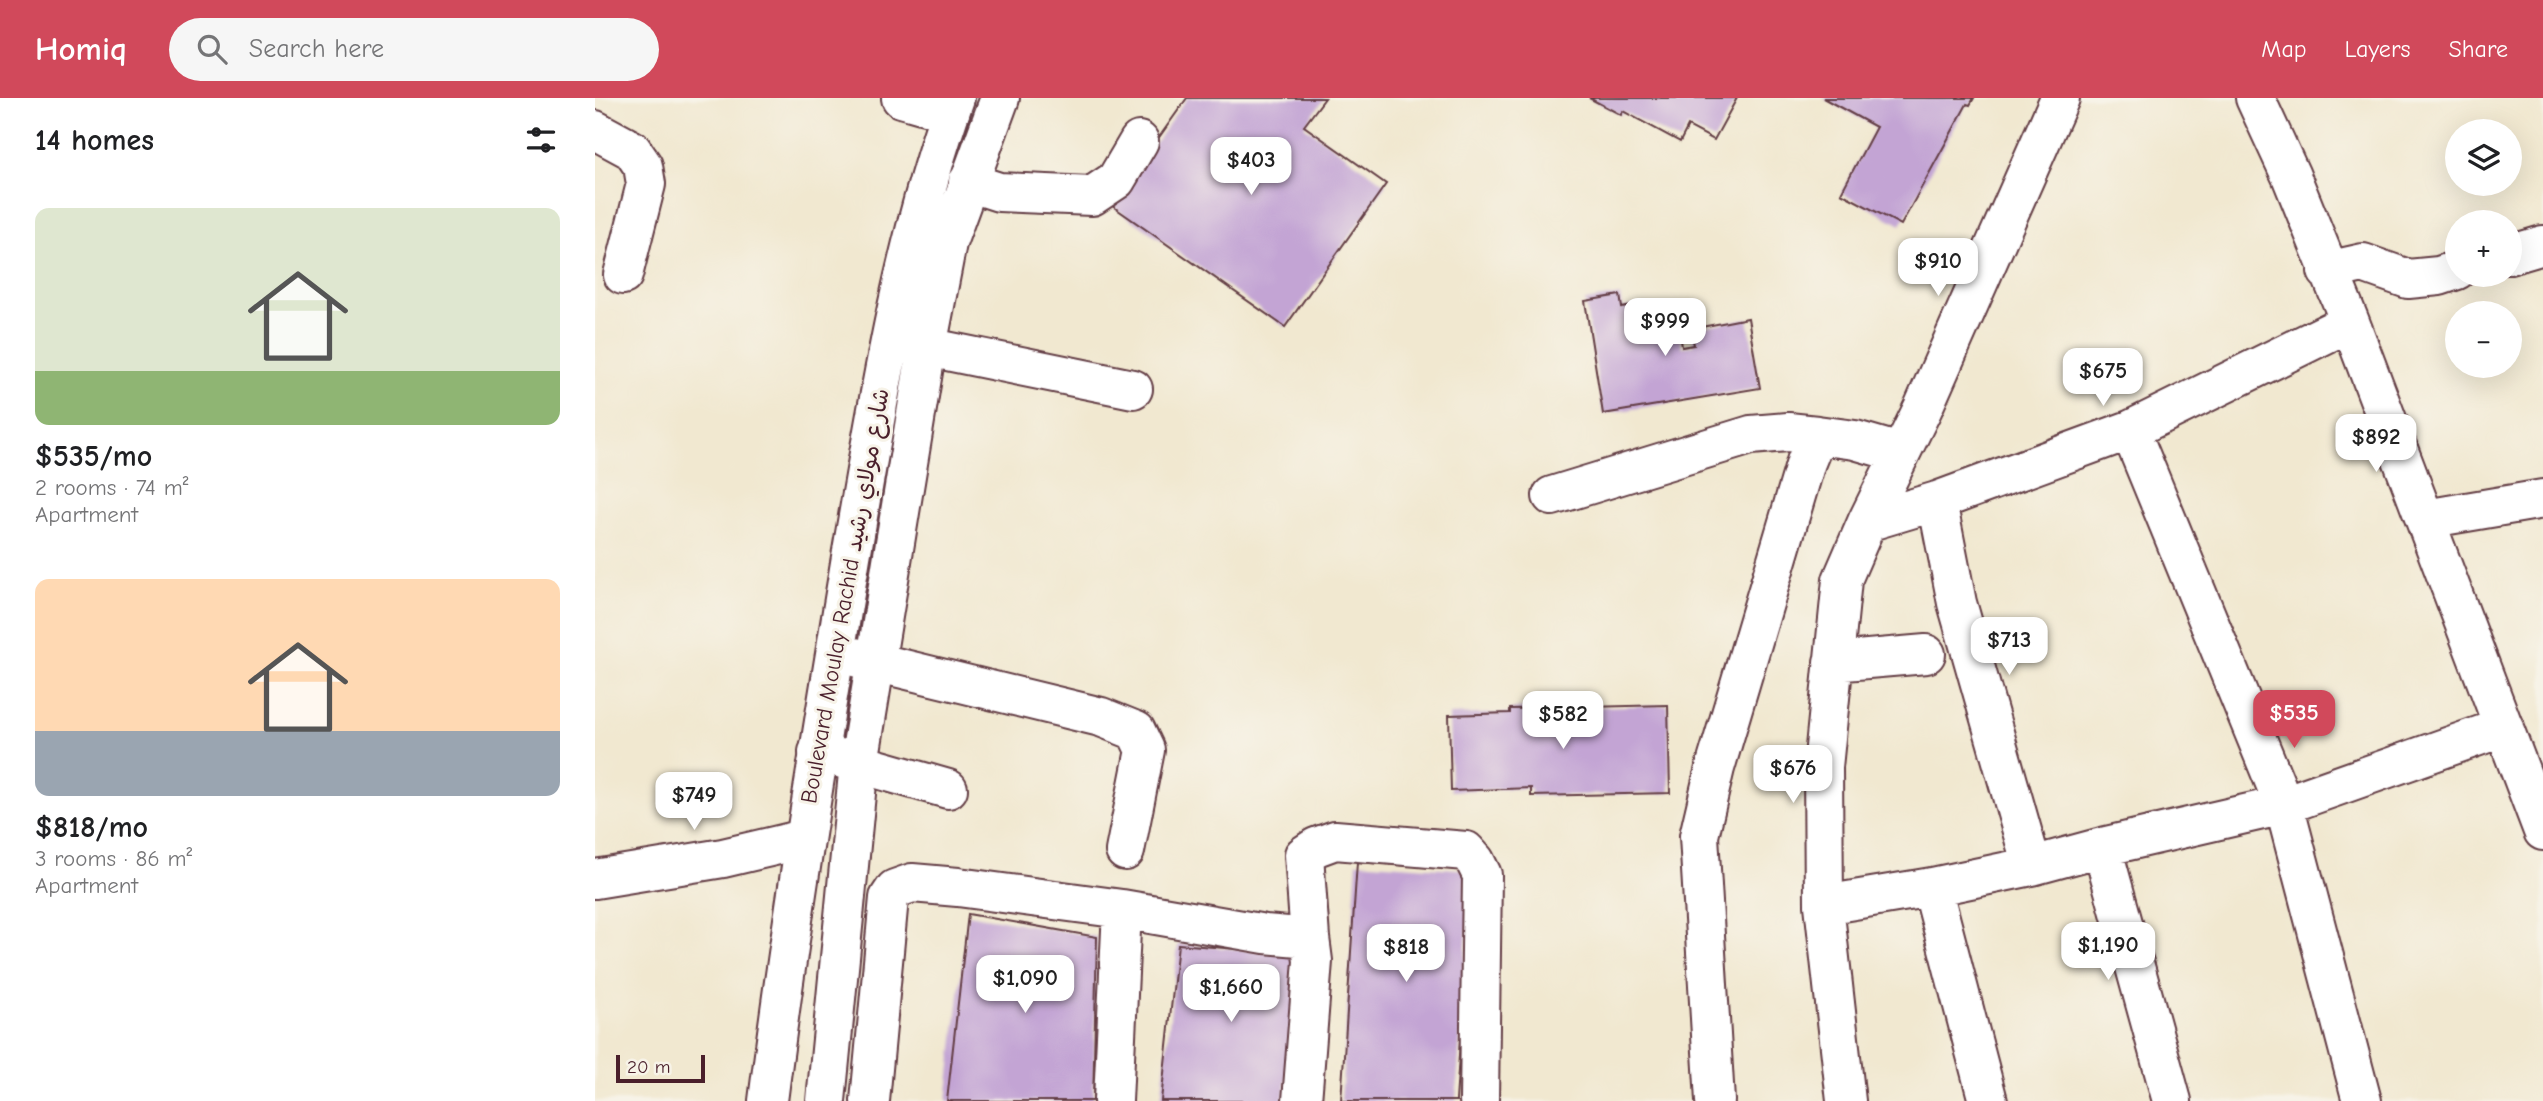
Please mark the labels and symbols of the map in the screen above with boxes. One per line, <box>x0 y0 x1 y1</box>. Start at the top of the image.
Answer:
pin: $403 <box>1210 138 1292 197</box>
pin: $910 <box>1897 238 1979 298</box>
pin: $999 <box>1624 299 1706 358</box>
pin: $675 <box>2062 348 2144 408</box>
street label: Boulevard Moulay Rachid شارع مولاي رشيد <box>795 386 898 806</box>
pin: $892 <box>2335 414 2417 474</box>
pin: $713 <box>1968 618 2050 677</box>
pin: $535 <box>2253 690 2335 750</box>
pin: $582 <box>1522 692 1604 751</box>
pin: $676 <box>1752 746 1834 805</box>
pin: $749 <box>653 772 735 832</box>
pin: $1,190 <box>2051 922 2165 982</box>
pin: $818 <box>1365 924 1447 984</box>
pin: $1,090 <box>968 956 1082 1015</box>
pin: $1,660 <box>1174 964 1288 1024</box>
scale bar <box>616 1052 705 1084</box>

